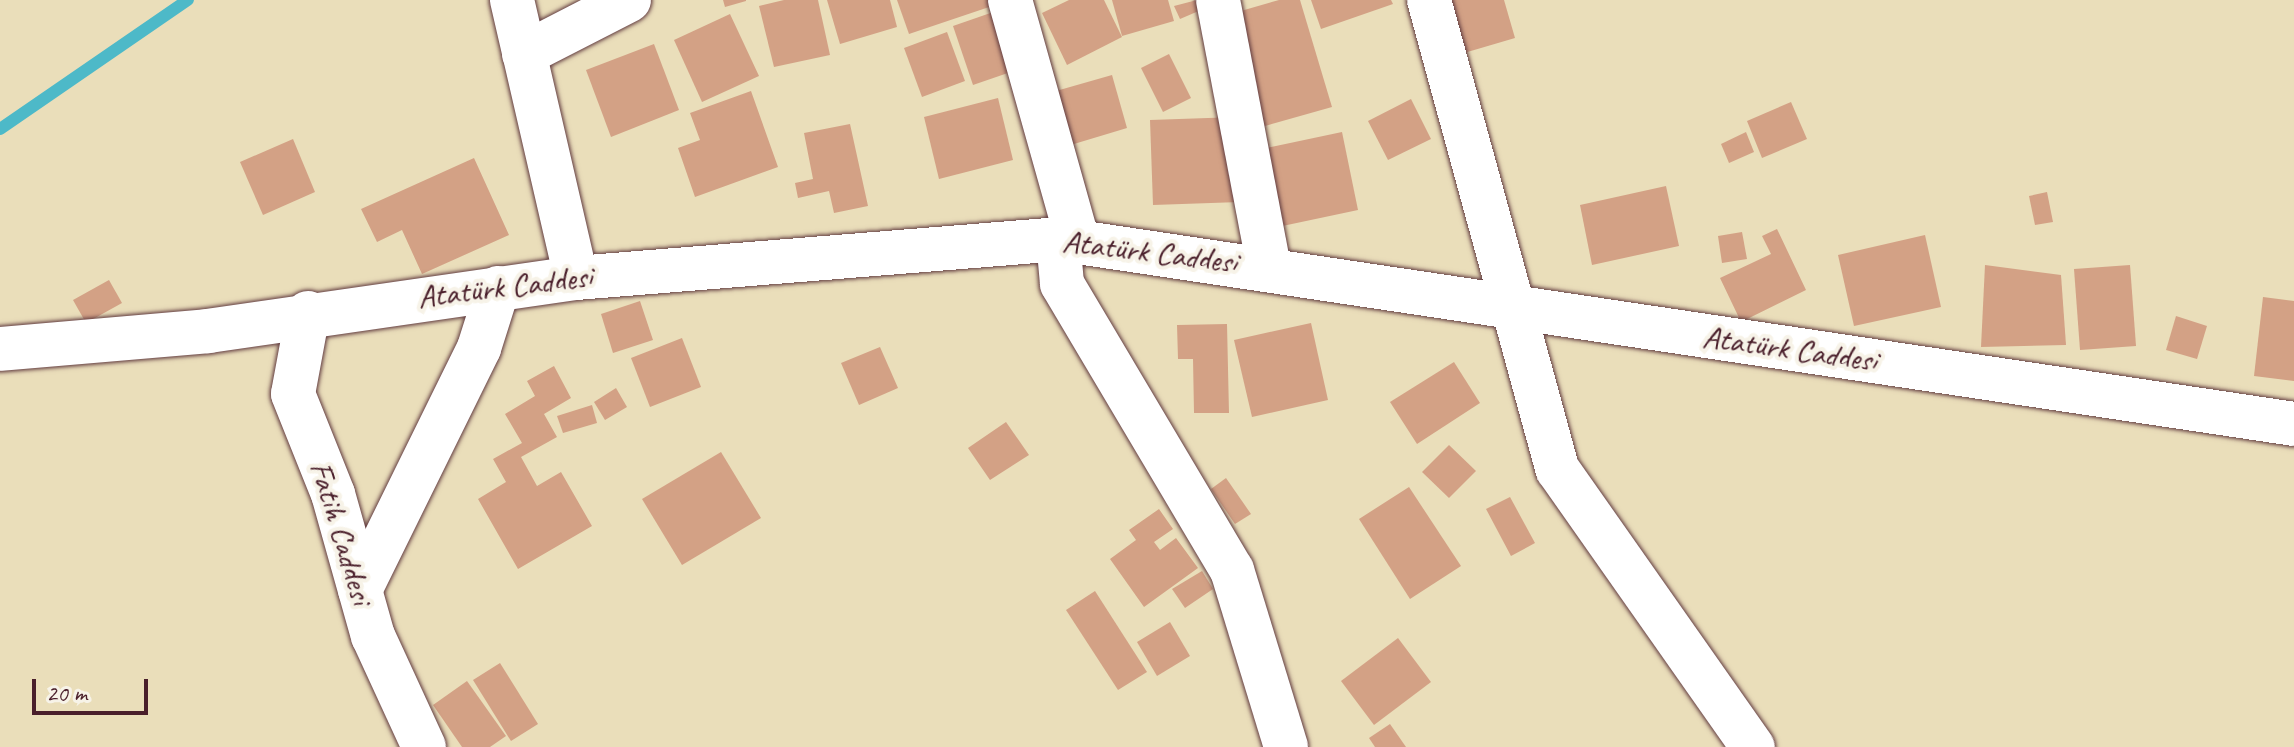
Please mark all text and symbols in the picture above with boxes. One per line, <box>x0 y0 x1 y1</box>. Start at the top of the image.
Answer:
street label: Atatürk Caddesi <box>1061 222 1239 282</box>
street label: Atatürk Caddesi <box>416 257 594 317</box>
street label: Atatürk Caddesi <box>1700 318 1880 380</box>
street label: Fatih Caddesi <box>301 457 381 609</box>
scale bar <box>36 663 152 713</box>
text: 20 m <box>46 678 87 708</box>

